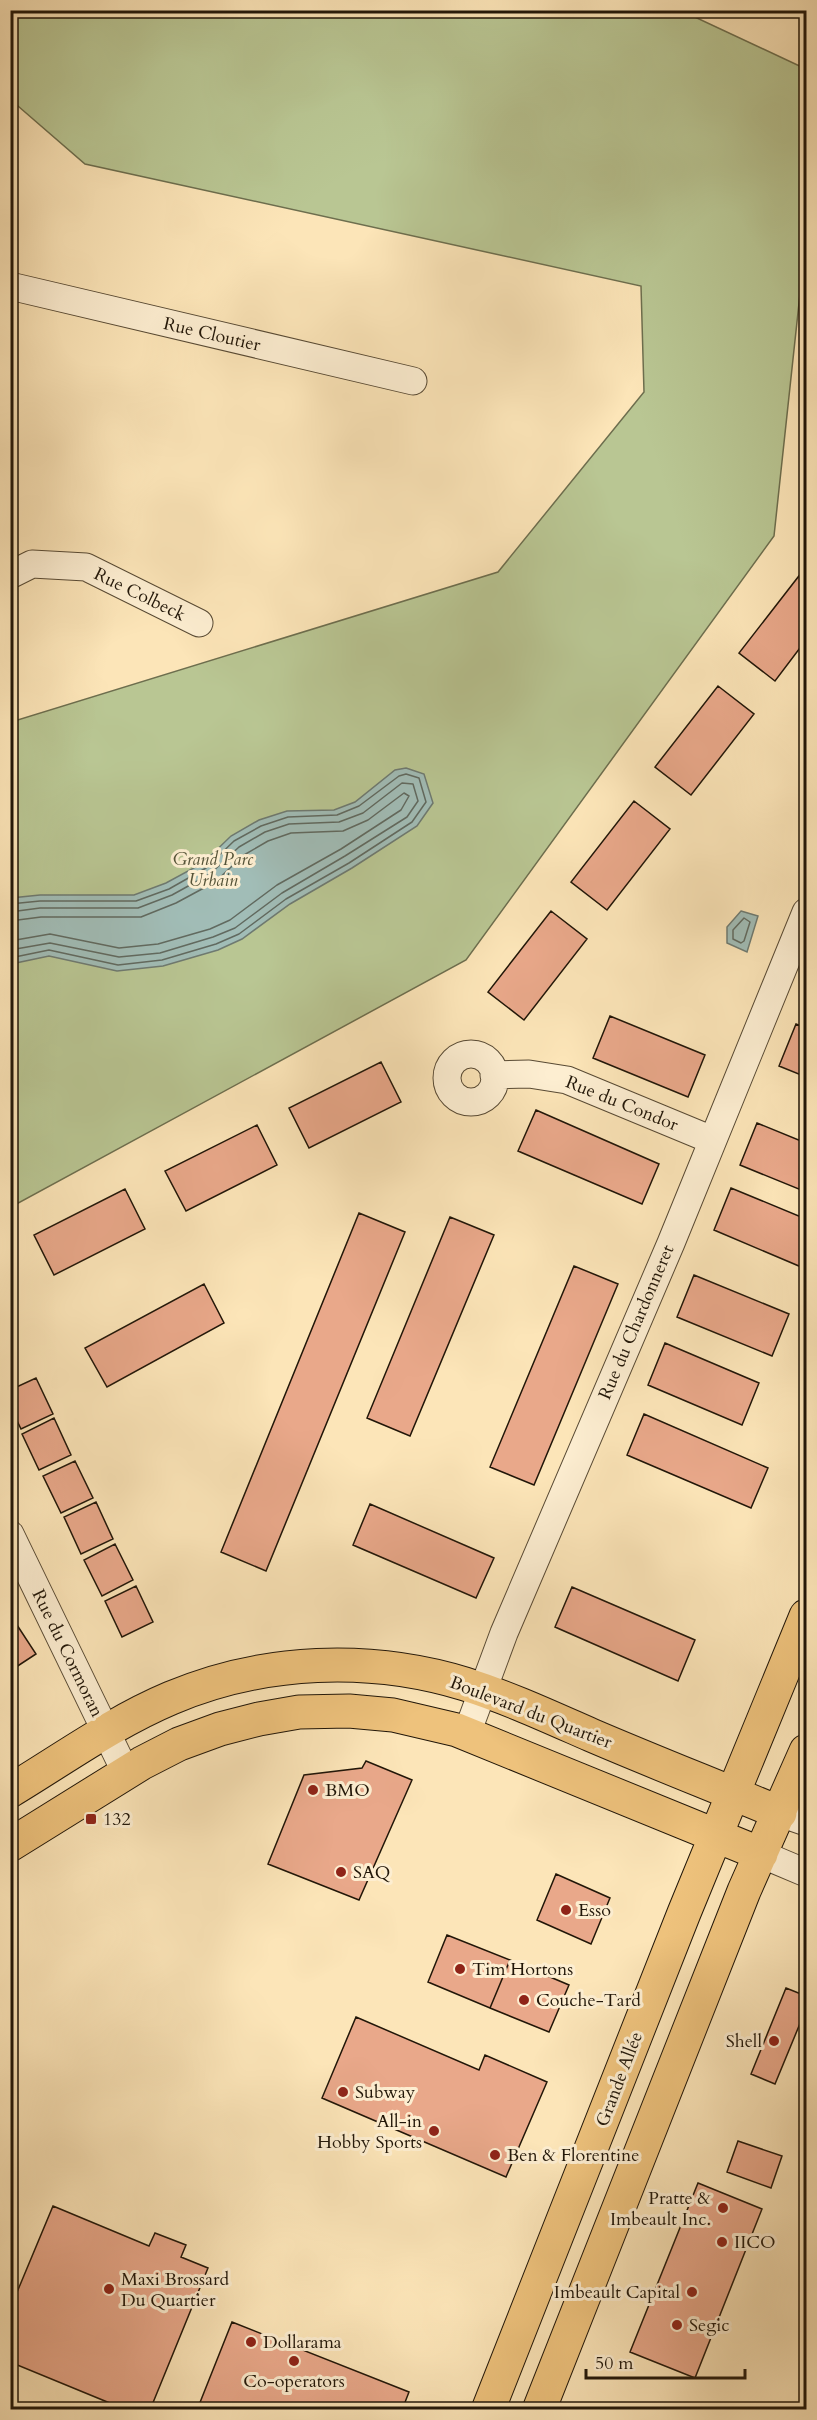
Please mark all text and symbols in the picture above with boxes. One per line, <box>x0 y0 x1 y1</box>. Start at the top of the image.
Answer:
street label: Rue Cloutier <box>161 311 263 358</box>
street label: Rue Colbeck <box>90 561 190 628</box>
park label: Grand Parc Urbain <box>173 847 253 893</box>
street label: Rue du Condor <box>562 1070 682 1138</box>
street label: Rue du Chardonneret <box>593 1241 681 1403</box>
street label: Rue du Cormoran <box>26 1585 110 1722</box>
street label: Boulevard du Quartier <box>446 1670 616 1755</box>
place label: BMO <box>325 1778 370 1803</box>
marker: BMO <box>306 1783 320 1797</box>
place label: 132 <box>103 1807 131 1832</box>
marker: 132 <box>84 1812 98 1826</box>
place label: SAQ <box>353 1860 390 1885</box>
marker: SAQ <box>334 1865 348 1879</box>
place label: Esso <box>578 1898 611 1923</box>
marker: Esso <box>559 1903 573 1917</box>
place label: Tim Hortons <box>472 1957 573 1982</box>
marker: Tim Hortons <box>453 1962 467 1976</box>
place label: Couche-Tard <box>536 1988 641 2013</box>
marker: Couche-Tard <box>517 1993 531 2007</box>
street label: Grande Allée <box>590 2028 649 2130</box>
place label: Shell <box>726 2029 762 2054</box>
marker: Shell <box>767 2034 781 2048</box>
place label: Subway <box>355 2080 416 2105</box>
marker: Subway <box>336 2085 350 2099</box>
place label: All-in Hobby Sports <box>317 2109 423 2155</box>
marker: All-in Hobby Sports <box>427 2124 441 2138</box>
place label: Ben & Florentine <box>507 2143 639 2168</box>
marker: Ben & Florentine <box>488 2148 502 2162</box>
place label: Pratte & Imbeault Inc. <box>610 2186 712 2232</box>
marker: Pratte & Imbeault Inc. <box>716 2201 730 2215</box>
place label: IICO <box>734 2230 776 2255</box>
marker: IICO <box>715 2235 729 2249</box>
place label: Maxi Brossard Du Quartier <box>121 2267 229 2313</box>
place label: Imbeault Capital <box>554 2280 680 2305</box>
marker: Maxi Brossard Du Quartier <box>102 2282 116 2296</box>
marker: Imbeault Capital <box>685 2285 699 2299</box>
place label: Segic <box>689 2313 730 2338</box>
marker: Segic <box>670 2318 684 2332</box>
place label: Dollarama <box>263 2330 342 2355</box>
marker: Dollarama <box>244 2335 258 2349</box>
scale bar <box>586 2342 745 2380</box>
text: 50 m <box>595 2351 634 2376</box>
marker: Co-operators <box>287 2354 301 2368</box>
place label: Co-operators <box>243 2369 345 2394</box>

